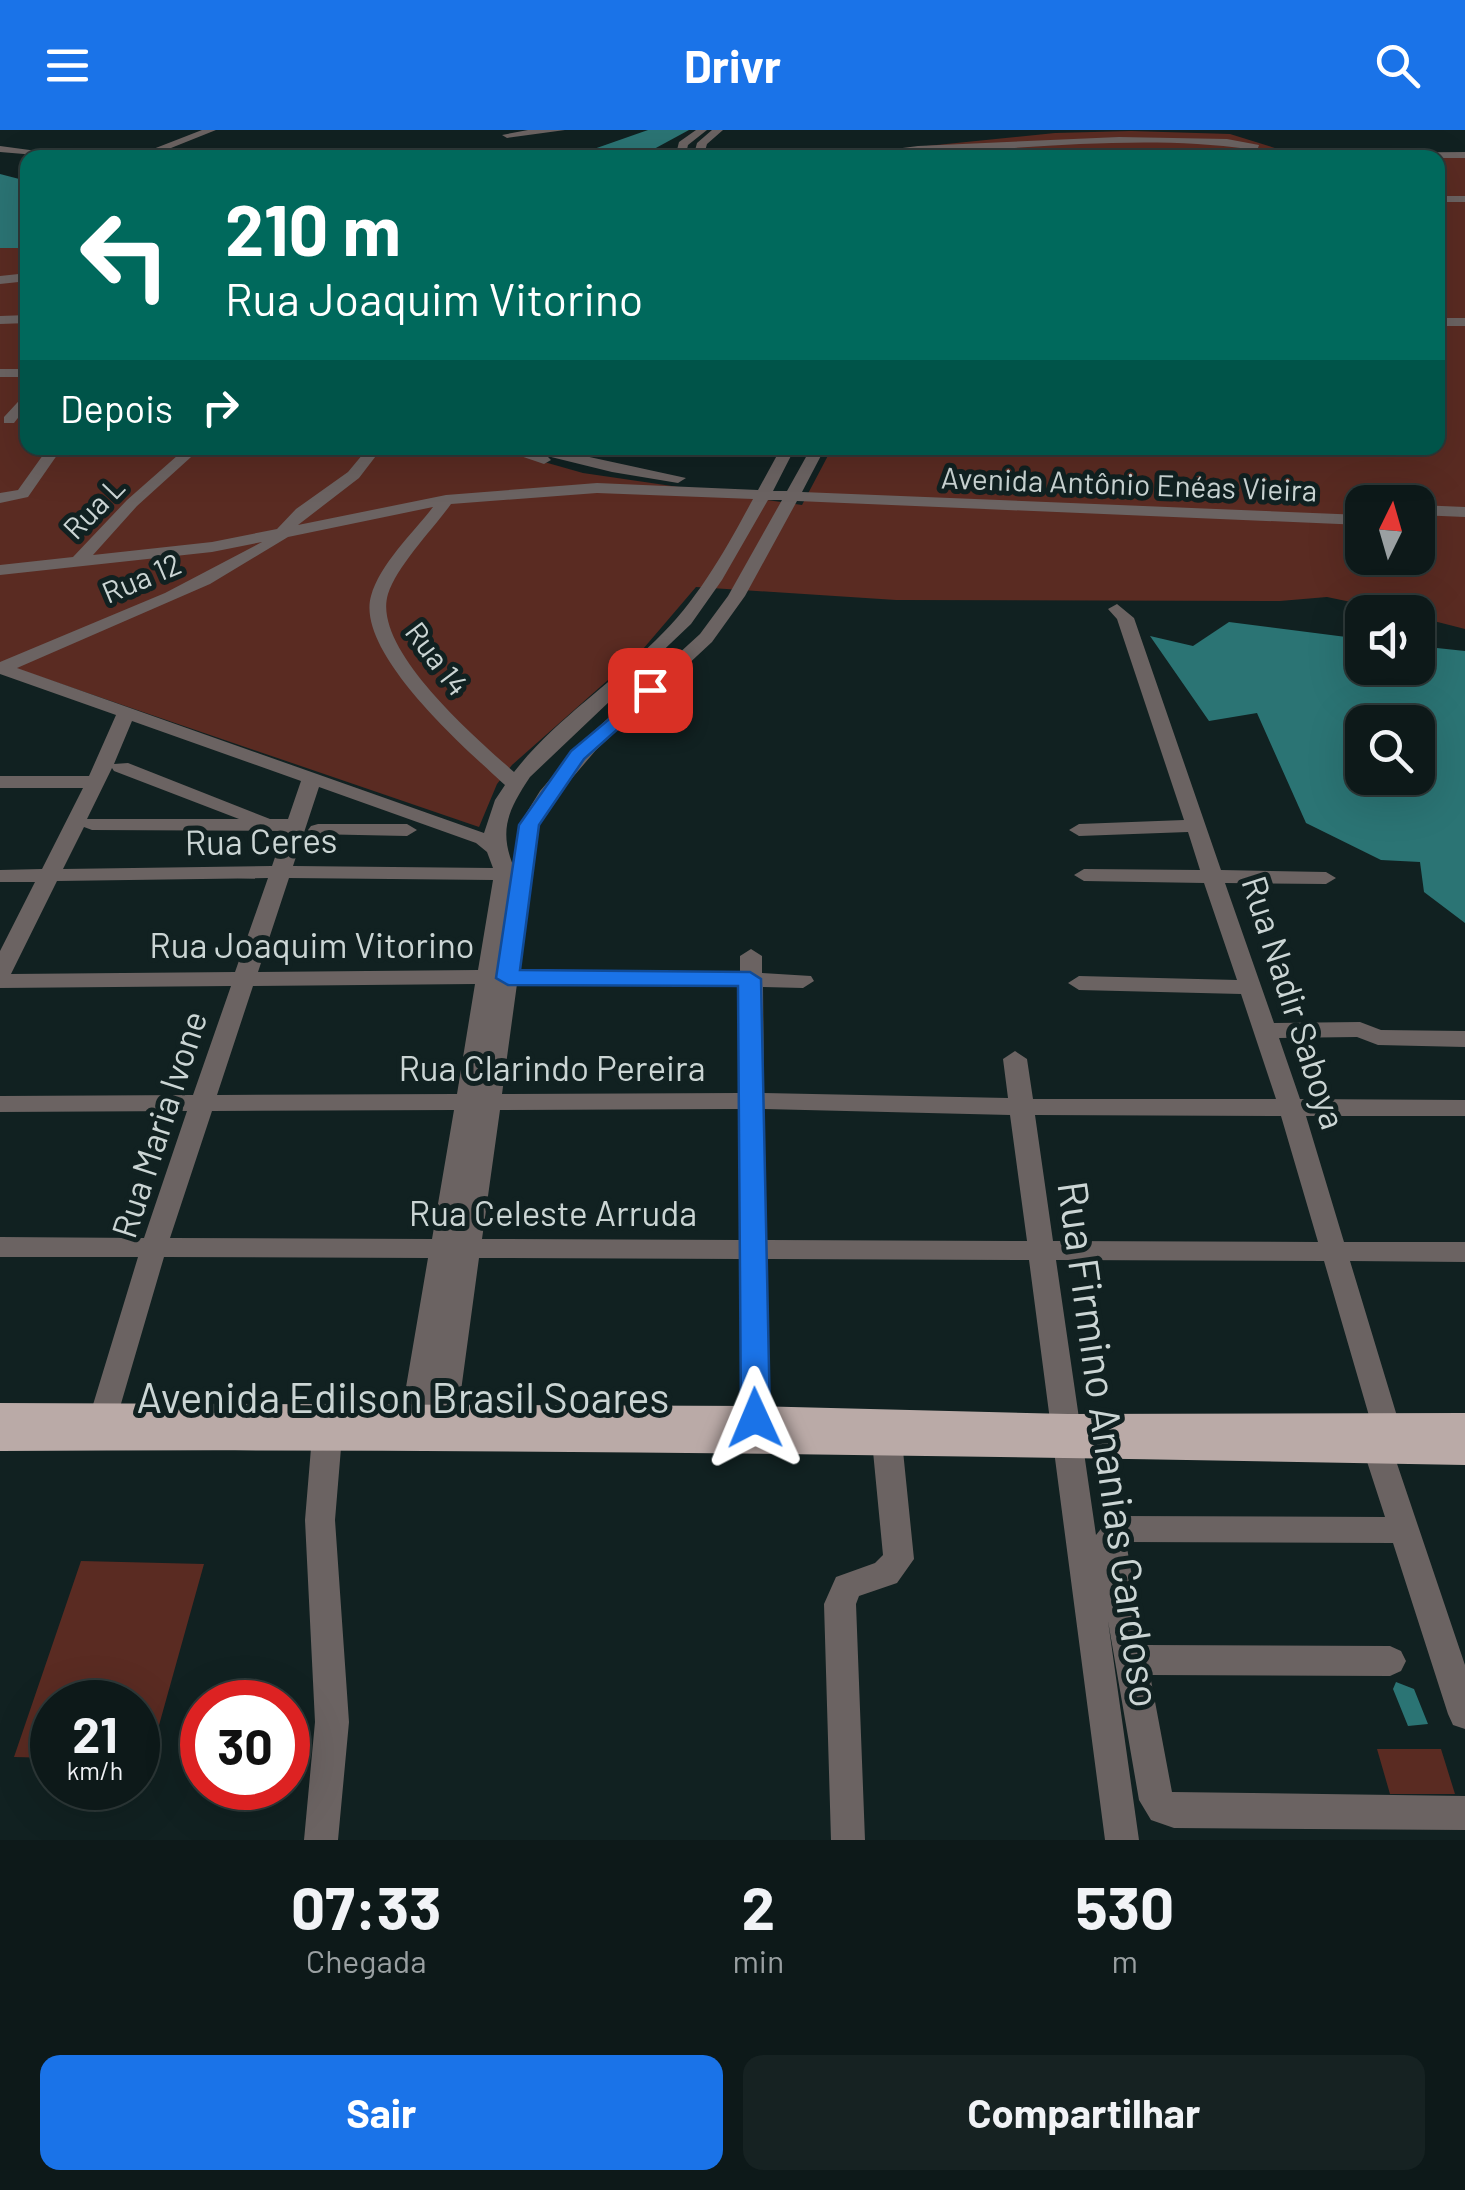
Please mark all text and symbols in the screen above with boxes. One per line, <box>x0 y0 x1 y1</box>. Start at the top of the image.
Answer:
icon: menu <box>40 38 95 93</box>
text: Drivr <box>684 38 781 92</box>
icon: search <box>1370 38 1425 93</box>
text: 210 m <box>225 186 401 270</box>
icon: left <box>60 190 190 320</box>
text: Rua Joaquim Vitorino <box>225 271 643 325</box>
icon: right <box>193 380 248 435</box>
text: Depois <box>60 385 173 431</box>
street label: Avenida Antônio Enéas Vieira <box>940 458 1318 508</box>
street label: Rua L <box>55 468 131 546</box>
north arrow <box>1345 485 1435 575</box>
map controls <box>1345 485 1435 795</box>
street label: Rua 12 <box>96 544 186 610</box>
button: sound <box>1345 595 1435 685</box>
street label: Rua 14 <box>399 614 477 702</box>
pin <box>608 648 693 733</box>
icon: arrive <box>623 663 678 718</box>
button: search <box>1345 705 1435 795</box>
street label: Rua Ceres <box>184 818 338 862</box>
street label: Rua Nadir Saboya <box>1234 870 1356 1134</box>
street label: Rua Joaquim Vitorino <box>149 923 475 965</box>
street label: Rua Maria Ivone <box>102 1005 214 1243</box>
street label: Rua Clarindo Pereira <box>398 1046 706 1088</box>
street label: Rua Firmino Ananias Cardoso <box>1049 1178 1173 1710</box>
street label: Rua Celeste Arruda <box>409 1191 697 1233</box>
position arrow <box>703 1366 807 1470</box>
street label: Avenida Edilson Brasil Soares <box>136 1371 670 1421</box>
speed limit sign: 30 <box>180 1680 310 1810</box>
text: 21 <box>72 1703 118 1763</box>
text: km/h <box>67 1755 123 1785</box>
text: 07:33 <box>291 1870 442 1942</box>
text: 2 <box>742 1870 775 1942</box>
text: 530 <box>1075 1870 1174 1942</box>
text: Chegada <box>306 1941 427 1979</box>
text: min <box>732 1941 784 1979</box>
text: m <box>1111 1941 1138 1979</box>
button: Sair <box>40 2055 723 2170</box>
button: Compartilhar <box>743 2055 1425 2170</box>

